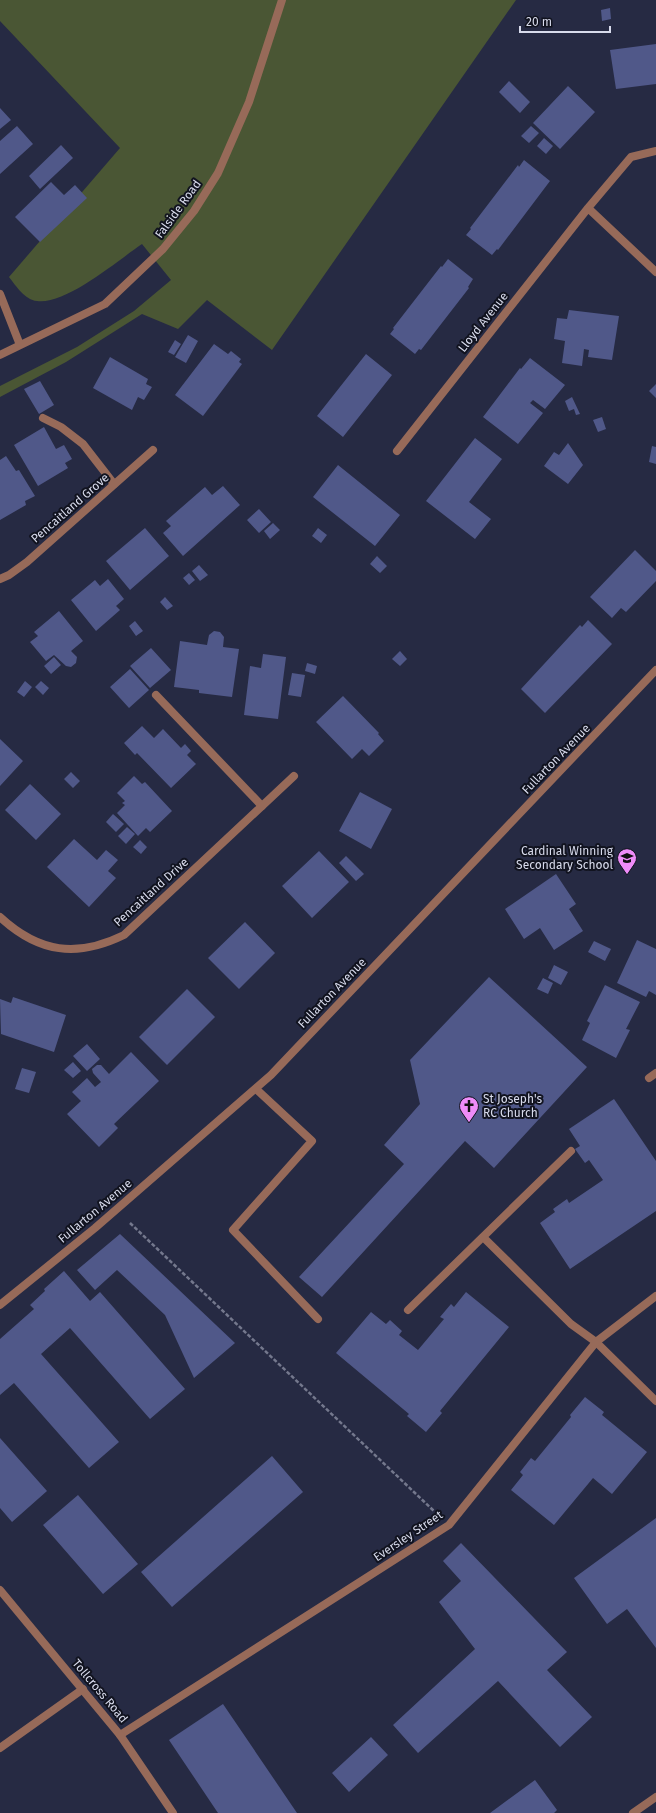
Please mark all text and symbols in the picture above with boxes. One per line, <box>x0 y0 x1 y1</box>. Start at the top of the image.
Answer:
scale bar <box>520 8 610 34</box>
text: 20 m <box>526 15 552 29</box>
street label: Falside Road <box>152 177 204 241</box>
street label: Lloyd Avenue <box>455 289 511 355</box>
street label: Pencaitland Grove <box>28 470 112 546</box>
street label: Fullarton Avenue <box>519 721 593 797</box>
place label: Cardinal Winning Secondary School <box>516 844 614 872</box>
school or university icon: Cardinal Winning Secondary School <box>616 847 638 875</box>
street label: Pencaitland Drive <box>111 855 191 929</box>
street label: Fullarton Avenue <box>295 955 369 1031</box>
place label: St Joseph's RC Church <box>483 1092 542 1120</box>
church icon: St Joseph's RC Church <box>458 1095 480 1123</box>
street label: Fullarton Avenue <box>55 1176 135 1246</box>
street label: Eversley Street <box>371 1507 446 1564</box>
street label: Tollcross Road <box>69 1656 131 1726</box>

